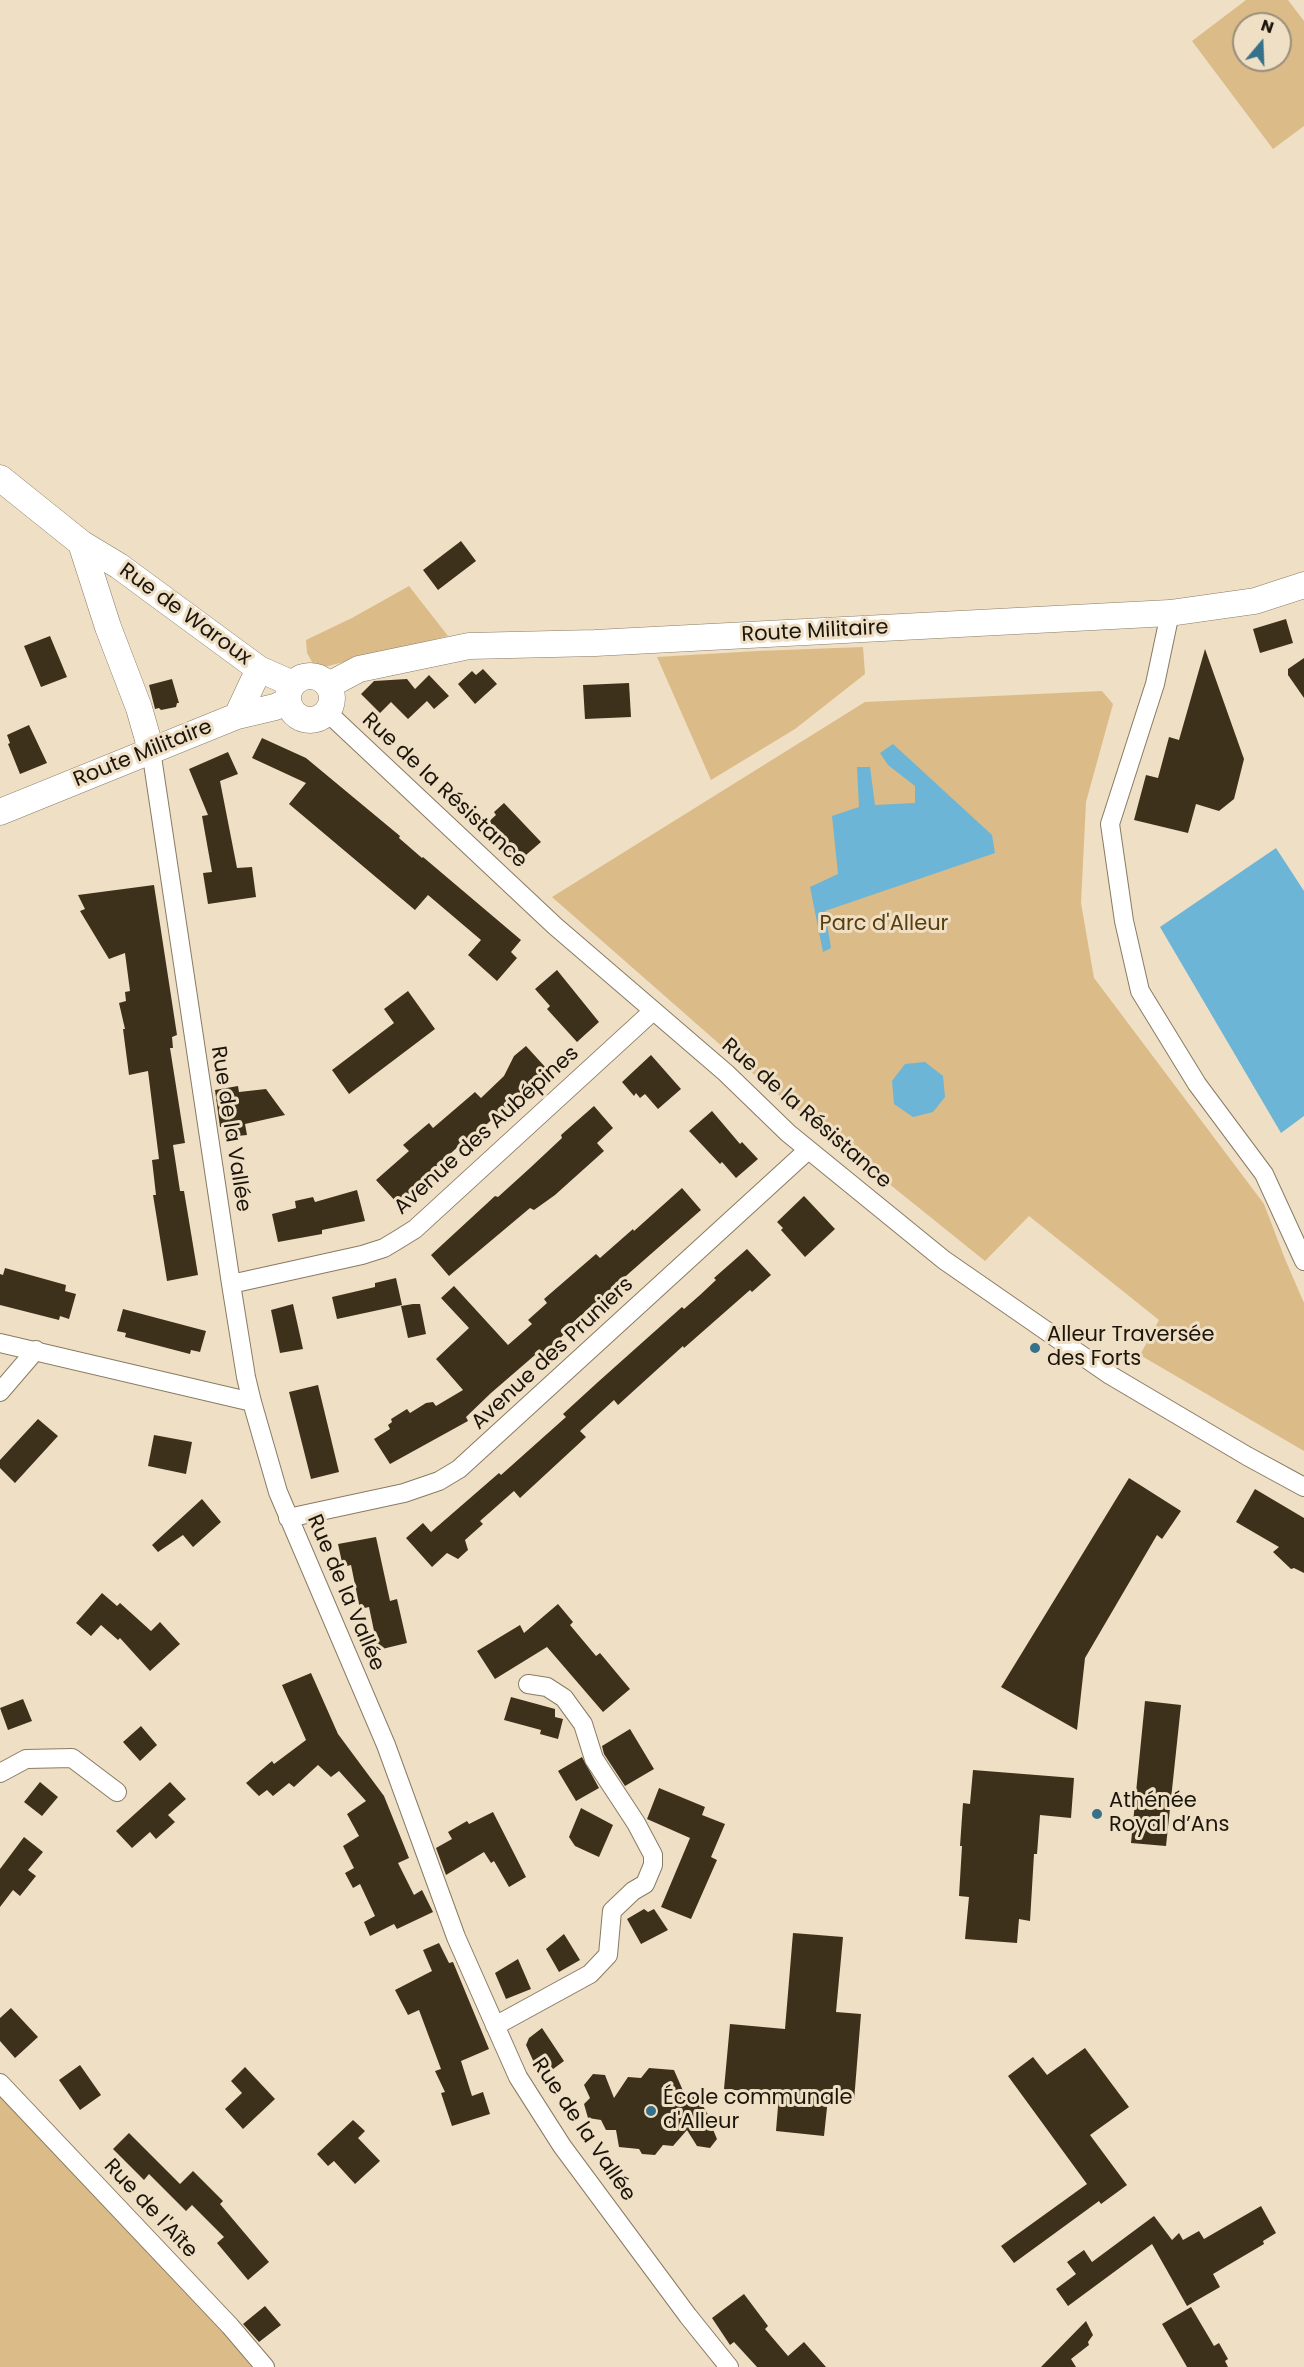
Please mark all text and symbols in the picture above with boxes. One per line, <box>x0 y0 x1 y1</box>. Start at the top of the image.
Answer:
north arrow <box>1232 12 1292 72</box>
text: N <box>1258 14 1277 39</box>
street label: Rue de Waroux <box>114 559 256 671</box>
street label: Route Militaire <box>741 616 889 648</box>
street label: Rue de la Résistance <box>356 708 532 874</box>
street label: Route Militaire <box>70 715 216 793</box>
park label: Parc d'Alleur <box>820 912 948 938</box>
street label: Rue de la Résistance <box>716 1033 896 1195</box>
street label: Avenue des Aubépines <box>389 1041 585 1221</box>
street label: Rue de la Vallée <box>204 1044 256 1214</box>
street label: Avenue des Pruniers <box>467 1272 639 1436</box>
place label: Alleur Traversée des Forts <box>1047 1323 1214 1373</box>
marker: Alleur Traversée des Forts <box>1028 1341 1042 1355</box>
street label: Rue de la Vallée <box>301 1511 389 1675</box>
place label: Athénée Royal d’Ans <box>1109 1789 1229 1839</box>
marker: Athénée Royal d’Ans <box>1090 1807 1104 1821</box>
street label: Rue de la Vallée <box>526 2054 640 2206</box>
place label: École communale d'Alleur <box>663 2086 852 2136</box>
marker: École communale d'Alleur <box>644 2104 658 2118</box>
street label: Rue de l'Aîte <box>98 2154 202 2264</box>

